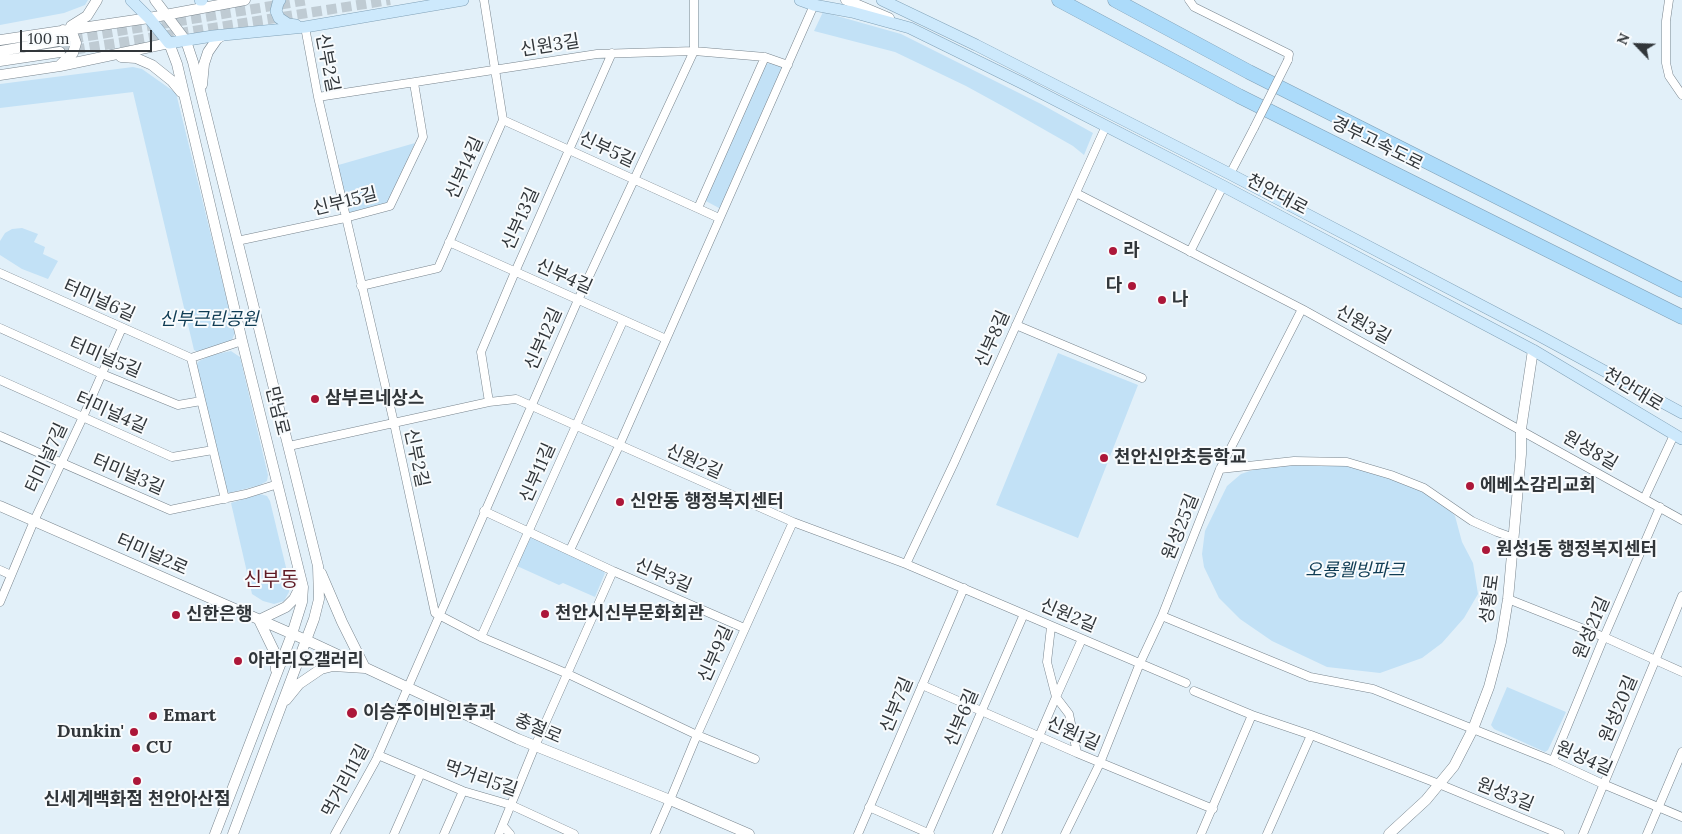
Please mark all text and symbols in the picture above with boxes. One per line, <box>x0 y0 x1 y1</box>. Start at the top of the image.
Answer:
scale bar <box>22 20 155 52</box>
north arrow <box>1612 20 1662 70</box>
text: 100 m <box>28 29 69 48</box>
text: N <box>1613 30 1634 48</box>
street label: 신원3길 <box>519 31 581 61</box>
street label: 신부2길 <box>311 32 343 94</box>
street label: 경부고속도로 <box>1328 113 1426 175</box>
street label: 신부5길 <box>575 128 639 172</box>
street label: 신부14길 <box>442 133 488 203</box>
street label: 천안대로 <box>1243 170 1311 220</box>
street label: 신부15길 <box>310 184 380 220</box>
street label: 신부13길 <box>498 184 544 254</box>
place label: 라 <box>1123 240 1140 262</box>
marker: 라 <box>1107 245 1119 257</box>
street label: 신부4길 <box>532 255 596 299</box>
place label: 다 <box>1105 275 1122 297</box>
street label: 터미널6길 <box>60 276 138 326</box>
marker: 다 <box>1126 280 1138 292</box>
place label: 나 <box>1172 289 1189 311</box>
marker: 나 <box>1156 294 1168 306</box>
street label: 신원3길 <box>1332 301 1394 349</box>
street label: 신부12길 <box>521 305 567 373</box>
street label: 신부8길 <box>971 307 1015 371</box>
park label: 신부근린공원 <box>159 309 259 331</box>
street label: 터미널5길 <box>66 333 144 383</box>
street label: 천안대로 <box>1599 364 1667 416</box>
street label: 만남로 <box>261 384 293 438</box>
street label: 터미널4길 <box>72 388 150 438</box>
place label: 삼부르네상스 <box>325 388 424 410</box>
marker: 삼부르네상스 <box>309 393 321 405</box>
street label: 터미널7길 <box>21 420 73 496</box>
street label: 신부2길 <box>399 427 433 489</box>
street label: 원성8길 <box>1559 427 1621 475</box>
street label: 신부11길 <box>515 440 561 506</box>
street label: 신원2길 <box>662 440 726 484</box>
place label: 천안신안초등학교 <box>1114 447 1246 469</box>
street label: 터미널3길 <box>89 450 167 500</box>
marker: 천안신안초등학교 <box>1098 452 1110 464</box>
place label: 에베소감리교회 <box>1480 475 1596 497</box>
marker: 에베소감리교회 <box>1464 480 1476 492</box>
place label: 신안동 행정복지센터 <box>630 491 784 513</box>
street label: 원성25길 <box>1158 491 1204 563</box>
marker: 신안동 행정복지센터 <box>614 496 626 508</box>
street label: 터미널2로 <box>113 530 191 580</box>
place label: 원성1동 행정복지센터 <box>1496 539 1657 561</box>
marker: 원성1동 행정복지센터 <box>1480 544 1492 556</box>
street label: 신부3길 <box>631 554 695 598</box>
park label: 오룡웰빙파크 <box>1305 560 1405 582</box>
district label: 신부동 <box>243 568 299 592</box>
street label: 성황로 <box>1476 573 1504 625</box>
street label: 원성21길 <box>1569 593 1615 663</box>
street label: 신원2길 <box>1036 594 1100 638</box>
place label: 천안시신부문화회관 <box>555 603 704 625</box>
place label: 신한은행 <box>186 604 252 626</box>
marker: 천안시신부문화회관 <box>539 608 551 620</box>
marker: 신한은행 <box>170 609 182 621</box>
street label: 신부9길 <box>694 622 738 686</box>
place label: 아라리오갤러리 <box>248 650 364 672</box>
marker: 아라리오갤러리 <box>232 655 244 667</box>
street label: 원성20길 <box>1595 672 1643 746</box>
street label: 신부7길 <box>876 674 918 736</box>
street label: 신부6길 <box>940 686 984 750</box>
place label: 이승주이비인후과 <box>363 702 495 724</box>
place label: Emart <box>163 705 216 727</box>
marker: 이승주이비인후과 <box>345 706 359 720</box>
street label: 충절로 <box>511 709 565 749</box>
marker: Emart <box>147 710 159 722</box>
street label: 신원1길 <box>1043 713 1103 755</box>
place label: Dunkin' <box>57 721 124 743</box>
marker: Dunkin' <box>128 726 140 738</box>
place label: CU <box>146 737 172 759</box>
street label: 원성4길 <box>1552 737 1616 781</box>
street label: 먹거리11길 <box>318 741 374 821</box>
marker: CU <box>130 742 142 754</box>
street label: 먹거리5길 <box>442 756 520 802</box>
street label: 원성3길 <box>1473 774 1537 816</box>
marker: 신세계백화점 천안아산점 <box>131 775 143 787</box>
place label: 신세계백화점 천안아산점 <box>44 789 230 811</box>

